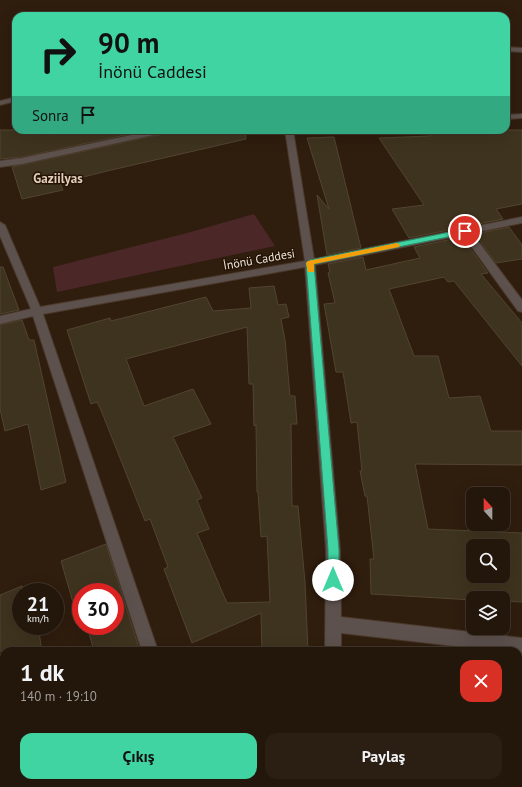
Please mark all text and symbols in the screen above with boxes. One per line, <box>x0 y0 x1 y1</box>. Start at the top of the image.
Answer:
text: 90 m <box>98 24 159 61</box>
icon: right <box>32 28 84 80</box>
text: İnönü Caddesi <box>98 60 207 83</box>
icon: arrive <box>77 104 99 126</box>
text: Sonra <box>32 106 69 125</box>
district label: Gaziilyas <box>33 170 83 187</box>
pin <box>448 214 482 248</box>
icon: arrive <box>454 220 476 242</box>
street label: İnönü Caddesi <box>222 245 296 273</box>
north arrow <box>466 487 510 531</box>
map controls <box>466 487 510 635</box>
button: search <box>466 539 510 583</box>
position arrow <box>312 559 354 601</box>
speed limit sign: 30 <box>72 583 124 635</box>
text: 21 <box>27 591 49 617</box>
button: layers <box>466 591 510 635</box>
text: km/h <box>27 612 49 625</box>
text: 1 dk <box>20 657 64 688</box>
button: close <box>460 660 502 702</box>
text: 140 m · 19:10 <box>20 688 97 705</box>
button: Çıkış <box>20 733 257 779</box>
button: Paylaş <box>265 733 502 779</box>

